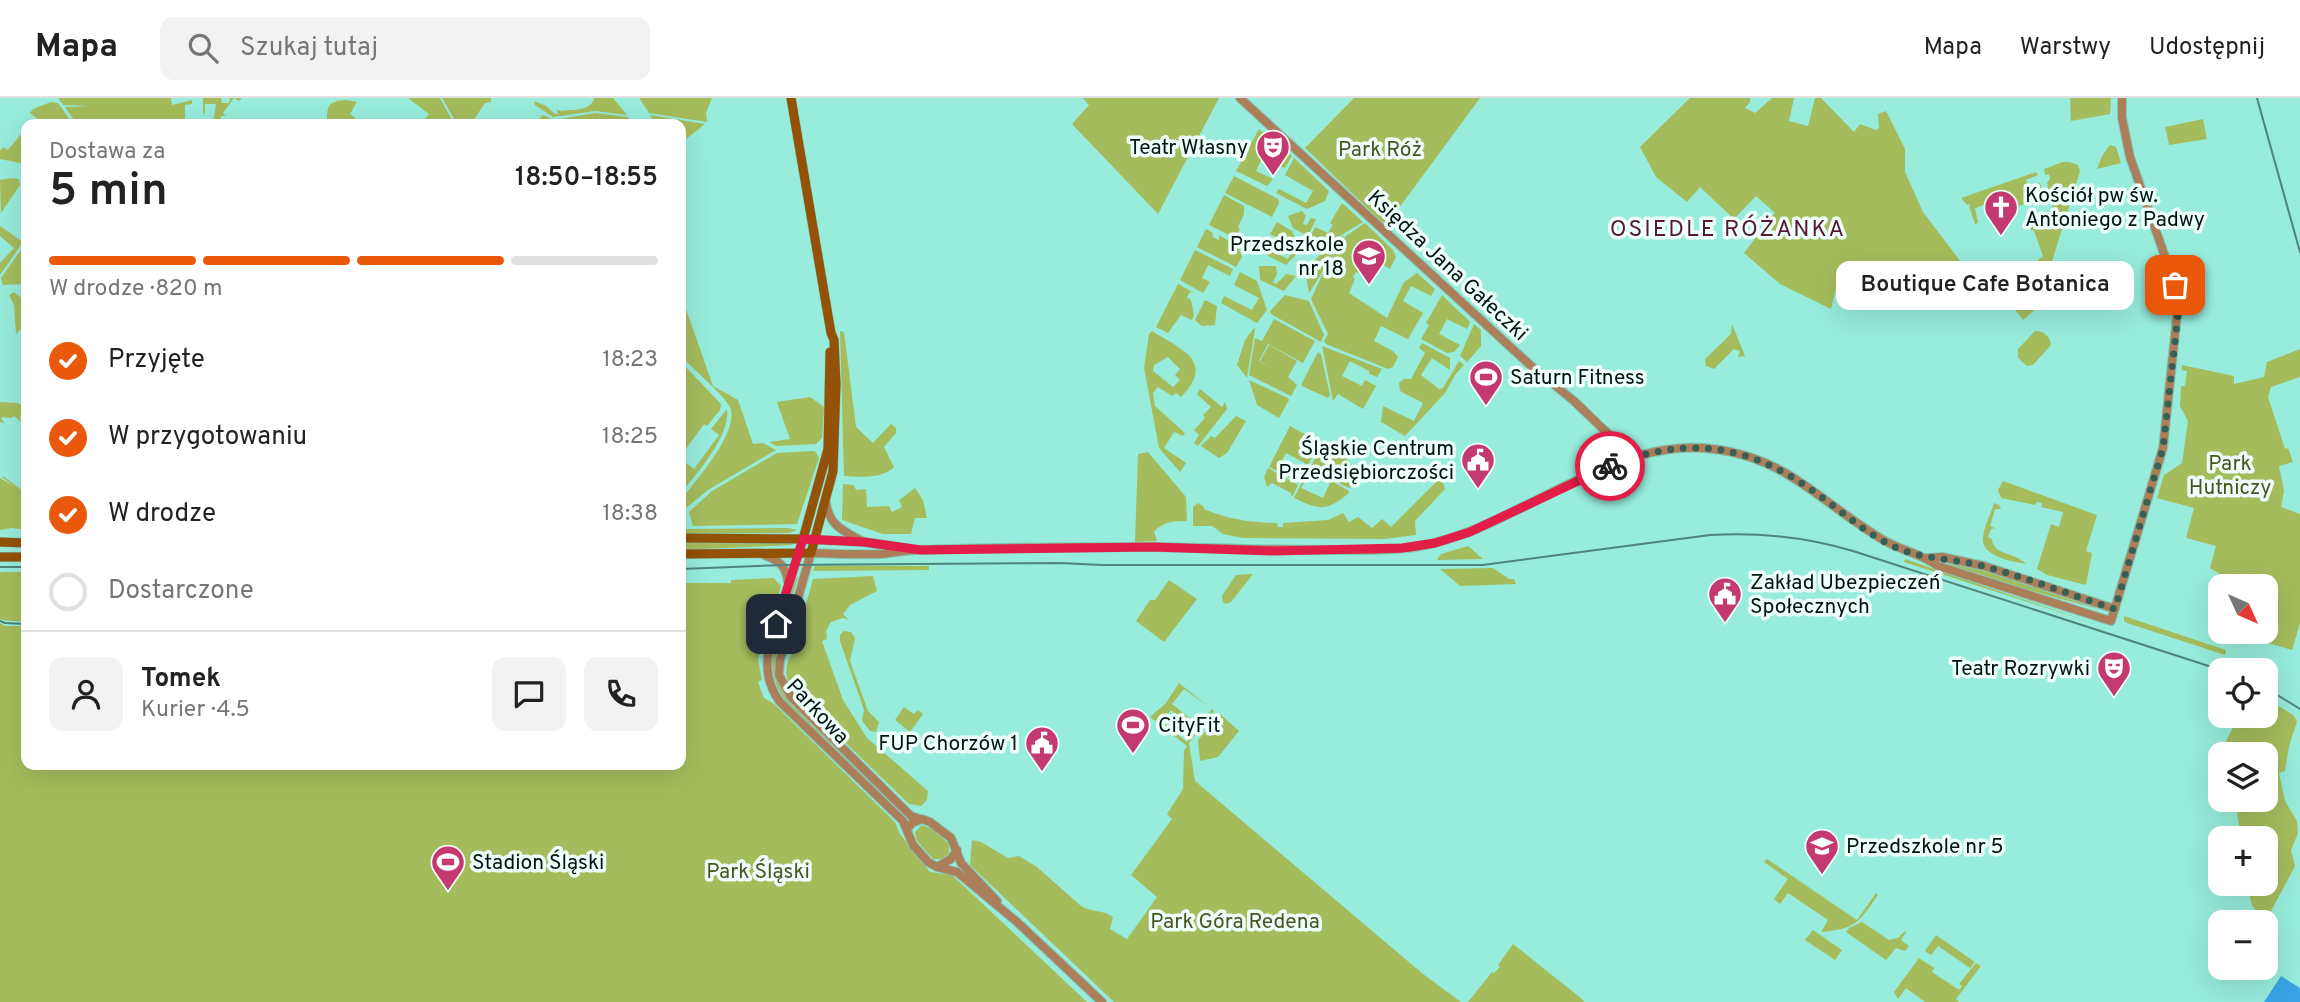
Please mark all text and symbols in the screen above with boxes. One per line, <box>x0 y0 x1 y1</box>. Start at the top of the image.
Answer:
search box <box>160 17 650 80</box>
text: Mapa <box>35 27 118 69</box>
icon: search <box>184 29 222 67</box>
text: Szukaj tutaj <box>240 32 378 65</box>
text: Mapa <box>1924 33 1982 63</box>
text: Warstwy <box>2020 33 2111 63</box>
text: Udostępnij <box>2149 33 2265 63</box>
theatre icon: Teatr Własny <box>1254 128 1292 177</box>
place label: Teatr Własny <box>1129 135 1248 162</box>
park label: Park Róż <box>1338 137 1422 164</box>
text: Dostawa za <box>49 138 165 167</box>
text: 18:50–18:55 <box>515 162 658 195</box>
text: 5 min <box>49 163 168 222</box>
place label: Kościół pw św. Antoniego z Padwy <box>2025 183 2205 234</box>
street label: Księdza Jana Gałeczki <box>1361 185 1533 347</box>
church icon: Kościół pw św. Antoniego z Padwy <box>1982 188 2020 237</box>
district label: OSIEDLE RÓŻANKA <box>1610 214 1846 245</box>
place label: Przedszkole nr 18 <box>1230 232 1344 283</box>
school or university icon: Przedszkole nr 18 <box>1350 237 1388 286</box>
pin <box>2145 255 2205 315</box>
callout: Boutique Cafe Botanica <box>1836 260 2133 310</box>
icon: bag <box>2156 266 2194 304</box>
text: Boutique Cafe Botanica <box>1860 271 2110 300</box>
text: W drodze · 820 m <box>49 275 223 304</box>
icon: check <box>49 342 87 380</box>
text: Przyjęte <box>108 344 205 377</box>
text: 18:23 <box>602 346 658 375</box>
sports icon: Saturn Fitness <box>1467 358 1505 407</box>
place label: Saturn Fitness <box>1510 365 1645 392</box>
icon: check <box>49 419 87 457</box>
text: W przygotowaniu <box>108 421 307 454</box>
text: 18:25 <box>602 423 658 452</box>
courier <box>1575 431 1645 501</box>
place label: Śląskie Centrum Przedsiębiorczości <box>1278 435 1454 487</box>
public building icon: Śląskie Centrum Przedsiębiorczości <box>1459 441 1497 490</box>
icon: bike <box>1591 447 1629 485</box>
park label: Park Hutniczy <box>2189 451 2271 502</box>
icon: check <box>49 496 87 534</box>
text: W drodze <box>108 498 216 531</box>
text: 18:38 <box>602 500 658 529</box>
place label: Zakład Ubezpieczeń Społecznych <box>1750 570 1941 621</box>
north arrow <box>2208 574 2278 644</box>
map controls <box>2208 574 2278 980</box>
text: Dostarczone <box>108 575 254 608</box>
public building icon: Zakład Ubezpieczeń Społecznych <box>1706 575 1744 624</box>
pin <box>746 594 806 654</box>
icon: home <box>757 605 795 643</box>
theatre icon: Teatr Rozrywki <box>2095 649 2133 698</box>
place label: Teatr Rozrywki <box>1951 656 2090 683</box>
button: person <box>49 657 123 731</box>
button: chat <box>492 657 566 731</box>
button: phone <box>584 657 658 731</box>
button: locate <box>2208 658 2278 728</box>
text: Tomek <box>141 663 221 696</box>
street label: Parkowa <box>780 674 854 751</box>
text: Kurier · 4.5 <box>141 696 250 725</box>
sports icon: CityFit <box>1114 706 1152 755</box>
place label: CityFit <box>1158 713 1221 740</box>
public building icon: FUP Chorzów 1 <box>1023 724 1061 773</box>
place label: FUP Chorzów 1 <box>878 731 1018 758</box>
button: layers <box>2208 742 2278 812</box>
button: + <box>2208 826 2278 896</box>
school or university icon: Przedszkole nr 5 <box>1803 827 1841 876</box>
place label: Przedszkole nr 5 <box>1846 834 2004 861</box>
sports icon: Stadion Śląski <box>429 843 467 892</box>
place label: Stadion Śląski <box>472 849 604 877</box>
park label: Park Śląski <box>706 858 810 886</box>
park label: Park Góra Redena <box>1150 909 1320 936</box>
button: − <box>2208 910 2278 980</box>

